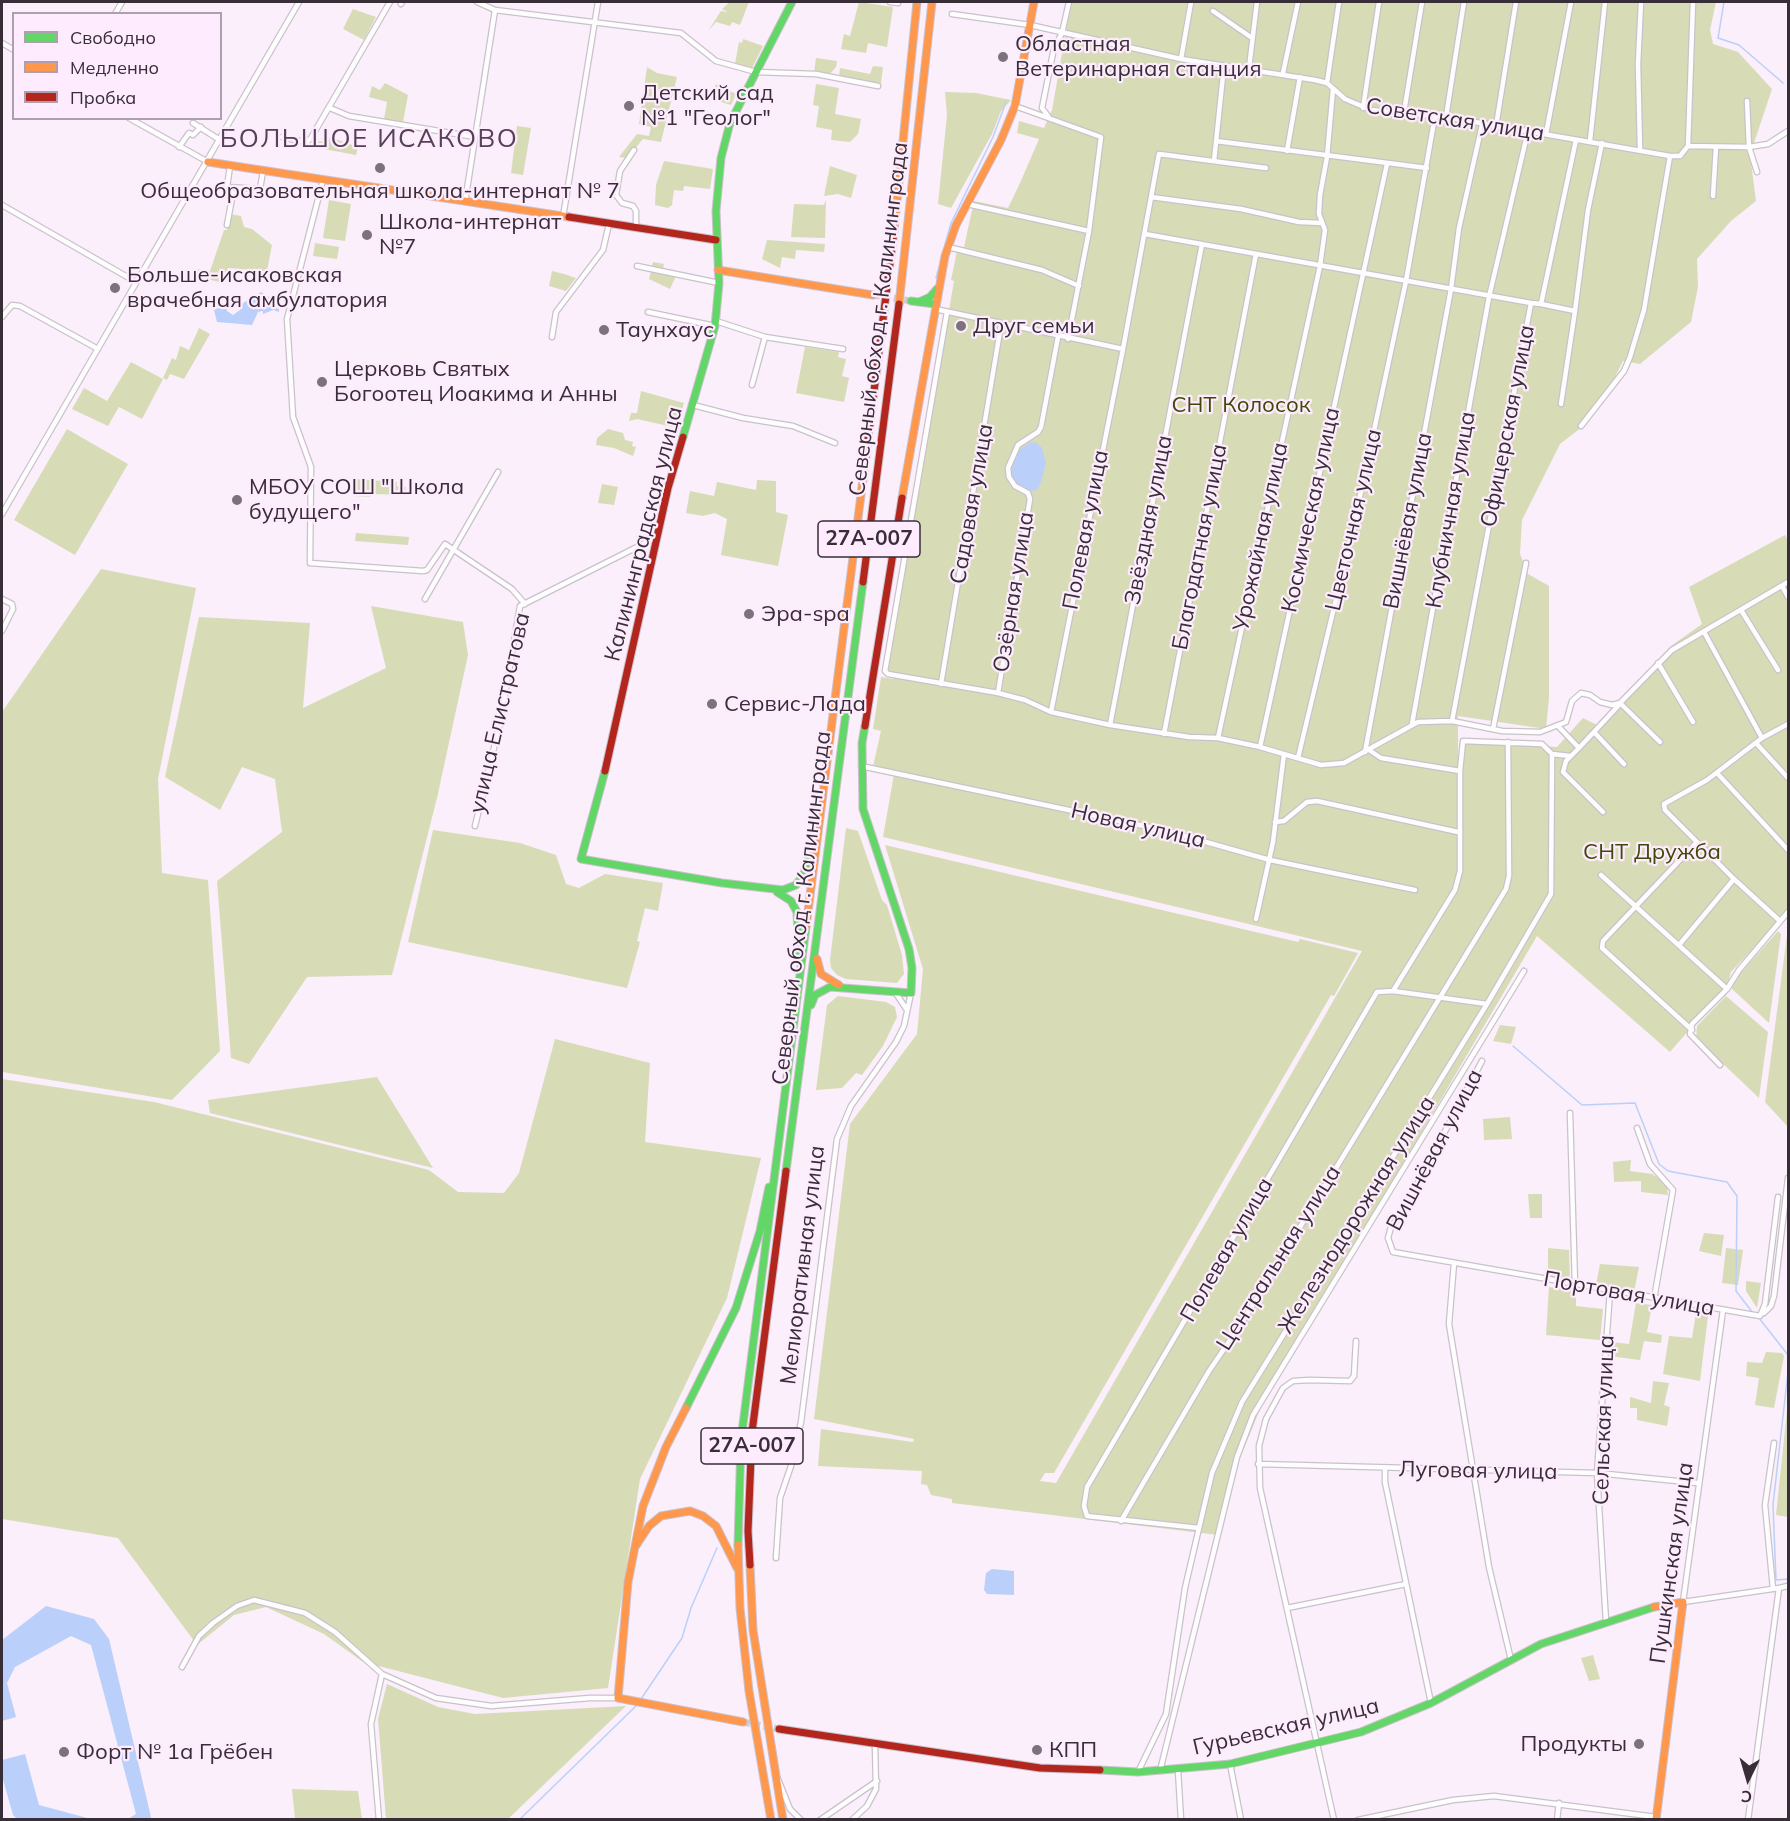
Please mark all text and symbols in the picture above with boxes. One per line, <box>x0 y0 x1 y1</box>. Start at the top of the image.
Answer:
legend <box>12 12 222 120</box>
text: Свободно <box>70 26 156 49</box>
place label: Областная Ветеринарная станция <box>1015 31 1262 82</box>
marker: Областная Ветеринарная станция <box>996 50 1010 64</box>
text: Медленно <box>70 56 159 79</box>
place label: Детский сад №1 "Геолог" <box>641 80 774 132</box>
text: Пробка <box>70 86 136 109</box>
street label: Советская улица <box>1364 93 1546 147</box>
marker: Детский сад №1 "Геолог" <box>622 99 636 113</box>
district label: БОЛЬШОЕ ИСАКОВО <box>220 123 518 155</box>
street label: Северный обход г. Калининграда <box>844 141 914 497</box>
marker: Общеобразовательная школа-интернат № 7 <box>373 161 387 175</box>
place label: Общеобразовательная школа-интернат № 7 <box>140 178 620 204</box>
place label: Школа-интернат №7 <box>379 209 561 260</box>
marker: Школа-интернат №7 <box>360 228 374 242</box>
place label: Больше-исаковская врачебная амбулатория <box>127 262 388 314</box>
marker: Больше-исаковская врачебная амбулатория <box>108 281 122 295</box>
place label: Друг семьи <box>973 313 1095 339</box>
place label: Таунхаус <box>616 317 714 343</box>
marker: Друг семьи <box>954 319 968 333</box>
marker: Таунхаус <box>597 323 611 337</box>
street label: Офицерская улица <box>1475 323 1541 529</box>
place label: Церковь Святых Богоотец Иоакима и Анны <box>334 356 618 408</box>
marker: Церковь Святых Богоотец Иоакима и Анны <box>315 375 329 389</box>
park label: СНТ Колосок <box>1171 392 1311 418</box>
street label: Калининградская улица <box>600 404 688 664</box>
street label: Космическая улица <box>1276 405 1346 615</box>
street label: Клубничная улица <box>1421 410 1481 610</box>
street label: Садовая улица <box>945 422 999 586</box>
street label: Цветочная улица <box>1320 427 1388 613</box>
street label: Вишнёвая улица <box>1378 431 1438 611</box>
street label: Звёздная улица <box>1120 433 1178 607</box>
street label: Урожайная улица <box>1228 440 1294 634</box>
street label: Благодатная улица <box>1167 442 1233 652</box>
street label: Полевая улица <box>1058 448 1114 612</box>
place label: МБОУ СОШ "Школа будущего" <box>249 474 464 526</box>
marker: МБОУ СОШ "Школа будущего" <box>230 493 244 507</box>
street label: Озёрная улица <box>988 510 1040 674</box>
road number: 27А-007 <box>818 521 920 557</box>
place label: Эра-spa <box>761 601 850 627</box>
marker: Эра-spa <box>742 607 756 621</box>
street label: улица Елистратова <box>464 610 536 816</box>
place label: Сервис-Лада <box>724 691 866 717</box>
marker: Сервис-Лада <box>705 697 719 711</box>
street label: Северный обход г. Калининграда <box>767 730 837 1086</box>
street label: Новая улица <box>1068 798 1208 854</box>
park label: СНТ Дружба <box>1583 839 1721 865</box>
street label: Вишнёвая улица <box>1381 1065 1489 1235</box>
street label: Железнодорожная улица <box>1273 1091 1441 1339</box>
street label: Мелиоративная улица <box>775 1144 831 1386</box>
street label: Центральная улица <box>1211 1161 1347 1355</box>
street label: Полевая улица <box>1175 1173 1279 1327</box>
street label: Портовая улица <box>1541 1266 1717 1322</box>
street label: Сельская улица <box>1588 1334 1620 1506</box>
road number: 27А-007 <box>701 1428 803 1464</box>
street label: Луговая улица <box>1398 1456 1558 1486</box>
street label: Пушкинская улица <box>1645 1461 1699 1665</box>
street label: Гурьевская улица <box>1190 1693 1382 1761</box>
place label: Продукты <box>1520 1731 1627 1757</box>
place label: КПП <box>1049 1737 1097 1763</box>
marker: Продукты <box>1632 1737 1646 1751</box>
place label: Форт № 1а Грёбен <box>76 1739 273 1765</box>
marker: КПП <box>1030 1743 1044 1757</box>
marker: Форт № 1а Грёбен <box>57 1745 71 1759</box>
north arrow <box>1718 1749 1778 1809</box>
text: С <box>1740 1786 1753 1807</box>

